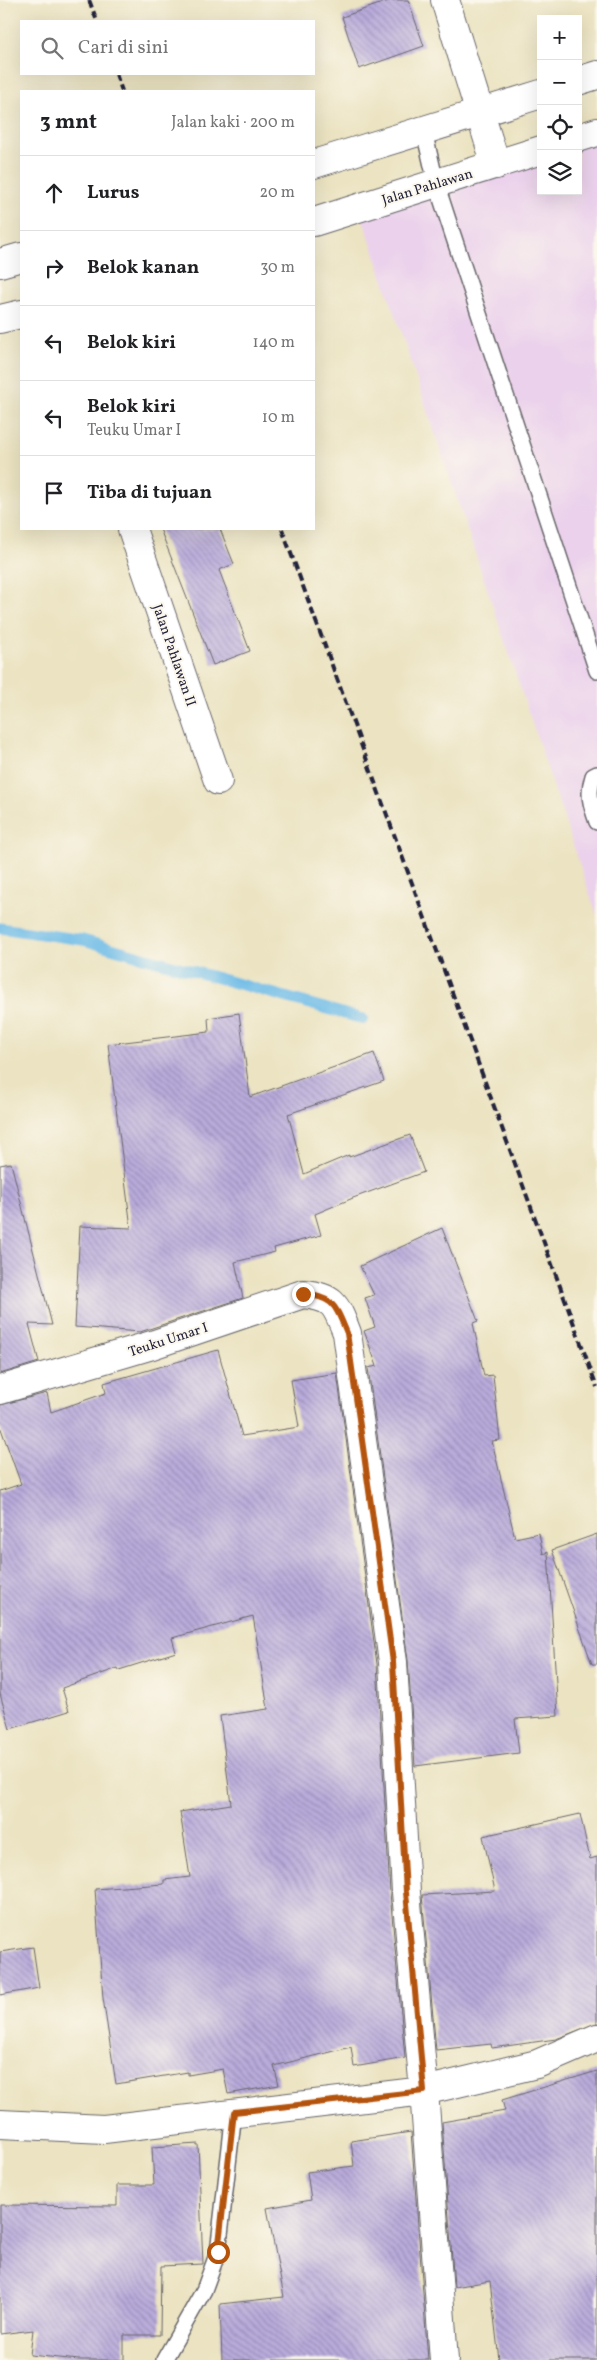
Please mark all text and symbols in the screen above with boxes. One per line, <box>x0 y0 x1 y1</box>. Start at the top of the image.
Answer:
map controls <box>537 15 582 195</box>
button: + <box>537 15 582 60</box>
search box <box>20 20 315 75</box>
icon: search <box>38 34 66 62</box>
text: Cari di sini <box>78 35 169 61</box>
button: − <box>537 60 582 105</box>
button: locate <box>537 105 582 150</box>
text: 3 mnt <box>40 108 97 137</box>
text: Jalan kaki · 200 m <box>171 112 295 134</box>
button: layers <box>537 150 582 195</box>
street label: Jalan Pahlawan <box>380 165 475 210</box>
icon: ahead <box>40 179 68 207</box>
text: Lurus <box>87 180 139 206</box>
text: 20 m <box>260 182 295 204</box>
icon: right <box>40 254 68 282</box>
text: Belok kanan <box>87 255 199 281</box>
text: 30 m <box>260 257 295 279</box>
icon: left <box>40 329 68 357</box>
text: Belok kiri <box>87 330 176 356</box>
text: 140 m <box>253 332 295 354</box>
text: Belok kiri <box>87 394 176 420</box>
icon: left <box>40 404 68 432</box>
text: 10 m <box>262 407 295 429</box>
text: Teuku Umar I <box>87 420 181 442</box>
icon: arrive <box>40 479 68 507</box>
text: Tiba di tujuan <box>87 480 212 506</box>
street label: Jalan Pahlawan II <box>147 602 200 709</box>
route end <box>292 1283 315 1306</box>
street label: Teuku Umar I <box>126 1319 211 1362</box>
route start <box>207 2241 230 2264</box>

